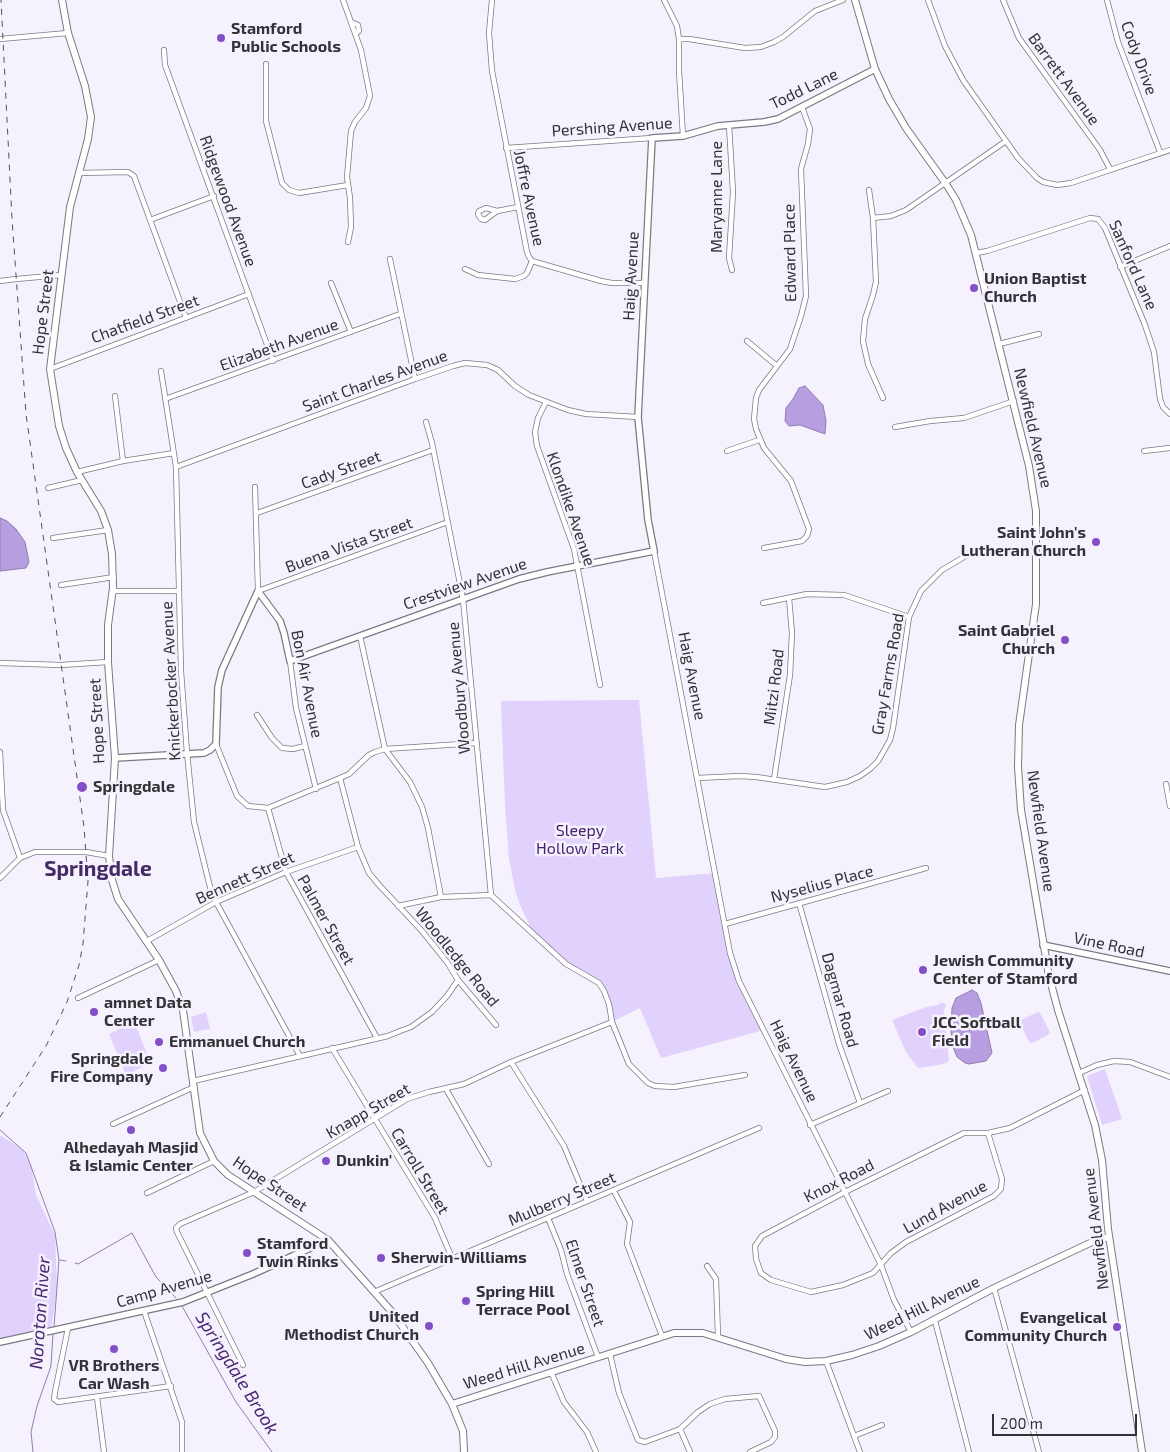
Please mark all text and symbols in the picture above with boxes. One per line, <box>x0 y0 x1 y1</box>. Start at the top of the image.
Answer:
street label: Cody Drive <box>1117 18 1161 98</box>
place label: Stamford Public Schools <box>231 19 341 57</box>
street label: Barrett Avenue <box>1024 29 1104 129</box>
marker: Stamford Public Schools <box>215 32 227 44</box>
street label: Todd Lane <box>767 64 841 114</box>
street label: Pershing Avenue <box>551 113 673 141</box>
street label: Ridgewood Avenue <box>195 133 261 269</box>
street label: Maryanne Lane <box>707 141 727 253</box>
street label: Joffre Avenue <box>509 148 549 248</box>
street label: Edward Place <box>780 204 800 302</box>
street label: Sanford Lane <box>1105 217 1161 313</box>
street label: Haig Avenue <box>619 231 643 321</box>
street label: Hope Street <box>28 268 58 356</box>
place label: Union Baptist Church <box>984 269 1087 307</box>
marker: Union Baptist Church <box>968 282 980 294</box>
street label: Chatfield Street <box>88 291 202 347</box>
street label: Elizabeth Avenue <box>217 315 341 375</box>
street label: Saint Charles Avenue <box>300 346 450 416</box>
street label: Newfield Avenue <box>1010 366 1056 490</box>
street label: Cady Street <box>298 447 384 493</box>
street label: Klondike Avenue <box>542 449 600 569</box>
street label: Buena Vista Street <box>283 513 415 577</box>
place label: Saint John's Lutheran Church <box>961 523 1086 561</box>
marker: Saint John's Lutheran Church <box>1090 536 1102 548</box>
street label: Crestview Avenue <box>401 554 529 614</box>
street label: Knickerbocker Avenue <box>157 601 185 761</box>
street label: Gray Farms Road <box>868 612 908 736</box>
street label: Woodbury Avenue <box>444 621 474 755</box>
place label: Saint Gabriel Church <box>958 621 1055 659</box>
street label: Bon Air Avenue <box>287 628 327 740</box>
street label: Haig Avenue <box>674 630 710 722</box>
marker: Saint Gabriel Church <box>1059 634 1071 646</box>
street label: Mitzi Road <box>760 648 788 726</box>
street label: Hope Street <box>85 678 109 764</box>
street label: Newfield Avenue <box>1023 769 1059 893</box>
place label: Springdale <box>93 777 175 797</box>
marker: Springdale <box>75 780 89 794</box>
park label: Sleepy Hollow Park <box>536 821 624 859</box>
street label: Bennett Street <box>193 848 297 908</box>
district label: Springdale <box>44 856 152 882</box>
street label: Nyselius Place <box>769 861 875 907</box>
street label: Palmer Street <box>293 872 359 968</box>
street label: Woodledge Road <box>411 903 503 1011</box>
street label: Vine Road <box>1072 928 1146 962</box>
street label: Dagmar Road <box>817 950 863 1050</box>
place label: Jewish Community Center of Stamford <box>933 951 1077 989</box>
marker: Jewish Community Center of Stamford <box>917 964 929 976</box>
place label: amnet Data Center <box>104 993 192 1031</box>
marker: amnet Data Center <box>88 1006 100 1018</box>
place label: JCC Softball Field <box>932 1013 1021 1051</box>
street label: Haig Avenue <box>766 1017 822 1105</box>
marker: JCC Softball Field <box>916 1026 928 1038</box>
place label: Emmanuel Church <box>169 1032 305 1052</box>
marker: Emmanuel Church <box>153 1036 165 1048</box>
place label: Springdale Fire Company <box>50 1049 153 1087</box>
marker: Springdale Fire Company <box>157 1062 169 1074</box>
street label: Knapp Street <box>322 1079 414 1143</box>
marker: Alhedayah Masjid & Islamic Center <box>125 1124 137 1136</box>
street label: Carroll Street <box>387 1124 453 1218</box>
place label: Alhedayah Masjid & Islamic Center <box>64 1138 198 1176</box>
place label: Dunkin' <box>336 1151 392 1171</box>
street label: Hope Street <box>229 1152 311 1216</box>
marker: Dunkin' <box>320 1155 332 1167</box>
street label: Knox Road <box>801 1155 877 1207</box>
street label: Newfield Avenue <box>1079 1167 1113 1291</box>
street label: Mulberry Street <box>505 1168 619 1230</box>
street label: Lund Avenue <box>900 1176 990 1238</box>
place label: Stamford Twin Rinks <box>257 1234 339 1272</box>
street label: Elmer Street <box>561 1237 609 1329</box>
marker: Stamford Twin Rinks <box>241 1247 253 1259</box>
place label: Sherwin-Williams <box>391 1248 527 1268</box>
marker: Sherwin-Williams <box>375 1252 387 1264</box>
water label: Noroton River <box>25 1256 55 1370</box>
street label: Camp Avenue <box>114 1266 214 1312</box>
street label: Weed Hill Avenue <box>861 1272 983 1344</box>
place label: Spring Hill Terrace Pool <box>476 1282 570 1320</box>
marker: Spring Hill Terrace Pool <box>460 1295 472 1307</box>
place label: United Methodist Church <box>284 1307 419 1345</box>
water label: Springdale Brook <box>191 1308 283 1438</box>
place label: Evangelical Community Church <box>964 1308 1107 1346</box>
marker: United Methodist Church <box>423 1320 435 1332</box>
marker: Evangelical Community Church <box>1111 1321 1123 1333</box>
street label: Weed Hill Avenue <box>461 1338 587 1394</box>
marker: VR Brothers Car Wash <box>108 1343 120 1355</box>
place label: VR Brothers Car Wash <box>69 1356 159 1394</box>
scale bar <box>995 1404 1140 1436</box>
text: 200 m <box>1000 1414 1043 1432</box>

